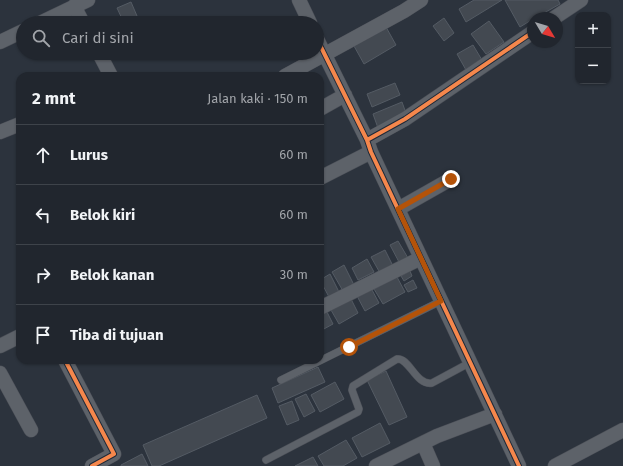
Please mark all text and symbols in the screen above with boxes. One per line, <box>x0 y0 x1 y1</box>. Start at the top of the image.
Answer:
north arrow <box>527 12 563 48</box>
map controls <box>575 12 611 84</box>
button: + <box>575 12 611 48</box>
search box <box>16 16 324 60</box>
icon: search <box>30 27 52 49</box>
text: Cari di sini <box>62 29 134 47</box>
button: − <box>575 48 611 84</box>
text: 2 mnt <box>32 88 76 109</box>
text: Jalan kaki · 150 m <box>207 91 308 106</box>
icon: ahead <box>32 144 54 166</box>
text: Lurus <box>70 146 108 164</box>
text: 60 m <box>279 147 308 162</box>
route end <box>442 170 460 188</box>
icon: left <box>32 204 54 226</box>
text: Belok kiri <box>70 206 135 224</box>
text: 60 m <box>279 207 308 222</box>
icon: right <box>32 264 54 286</box>
text: Belok kanan <box>70 266 154 284</box>
text: 30 m <box>280 267 308 282</box>
icon: arrive <box>32 324 54 346</box>
text: Tiba di tujuan <box>70 326 164 344</box>
route start <box>340 338 358 356</box>

